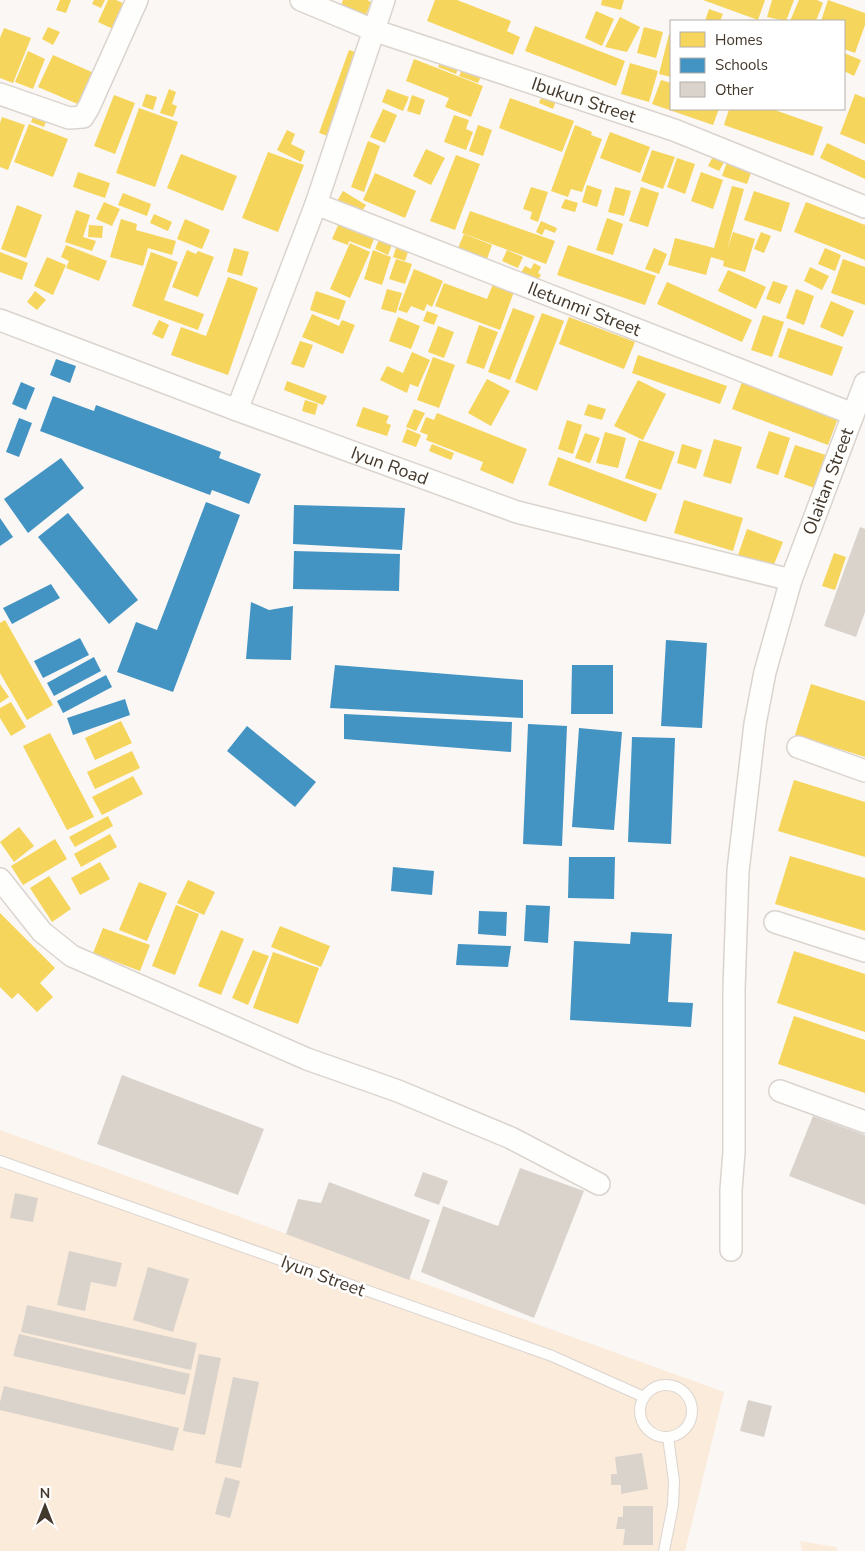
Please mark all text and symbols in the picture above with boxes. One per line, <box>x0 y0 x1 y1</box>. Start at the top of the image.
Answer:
legend <box>670 20 845 110</box>
text: Homes <box>715 30 763 50</box>
text: Schools <box>715 55 768 75</box>
street label: Ibukun Street <box>528 72 640 129</box>
text: Other <box>715 80 754 100</box>
street label: Iletunmi Street <box>524 276 645 342</box>
street label: Olaitan Street <box>797 424 859 538</box>
street label: Iyun Road <box>348 441 432 491</box>
street label: Iyun Street <box>278 1250 369 1303</box>
north arrow <box>20 1481 70 1531</box>
text: N <box>40 1484 50 1503</box>

